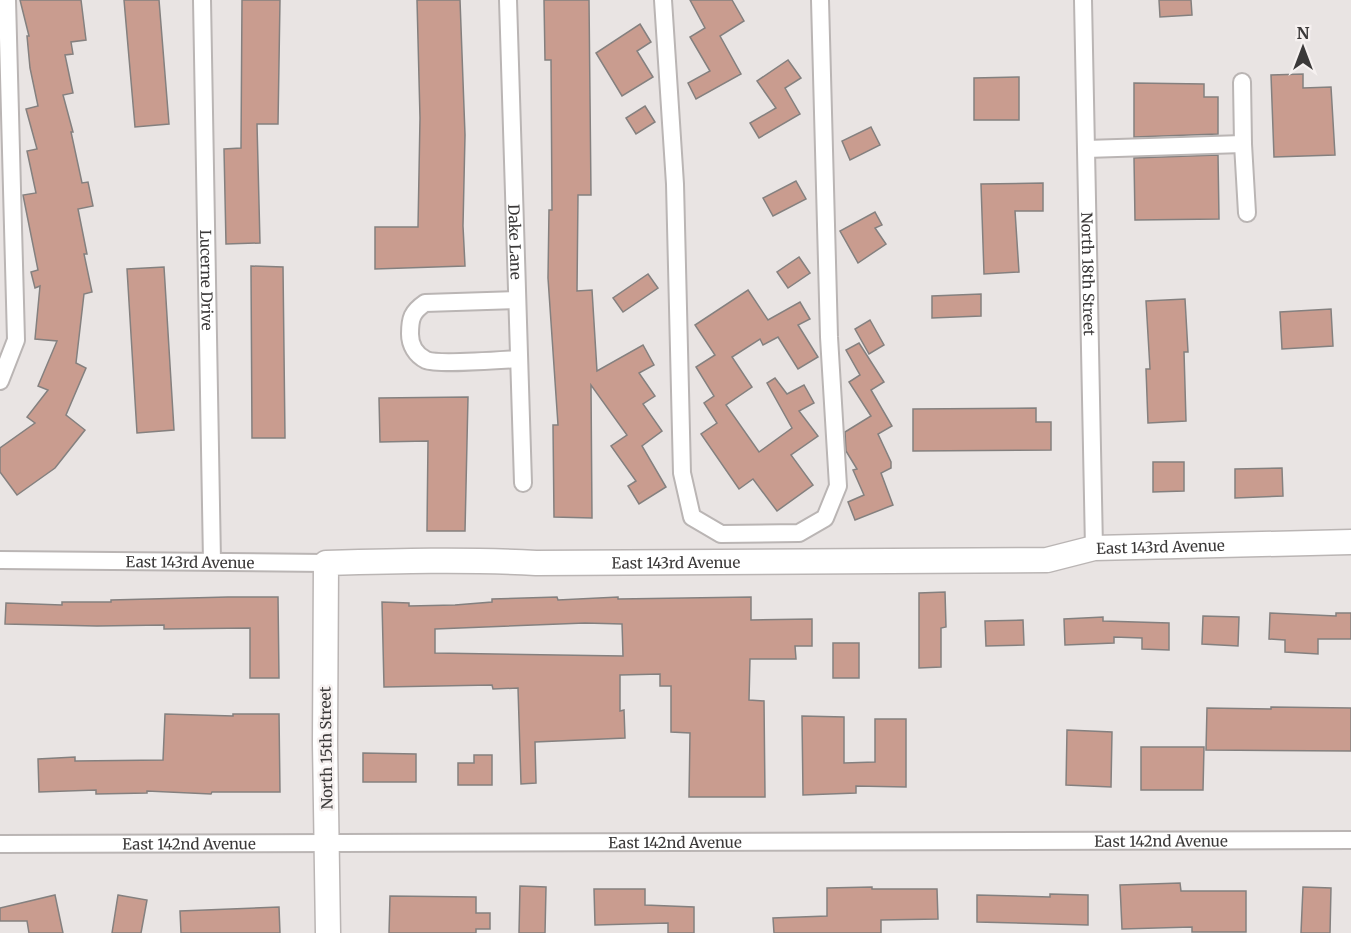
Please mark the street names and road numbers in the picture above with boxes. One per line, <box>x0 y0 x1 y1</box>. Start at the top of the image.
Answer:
street label: Dake Lane <box>505 204 526 280</box>
street label: North 18th Street <box>1078 212 1099 336</box>
street label: Lucerne Drive <box>197 229 217 331</box>
street label: East 143rd Avenue <box>1096 535 1225 557</box>
street label: East 143rd Avenue <box>126 552 255 572</box>
street label: East 143rd Avenue <box>612 552 740 572</box>
street label: North 15th Street <box>315 686 337 810</box>
street label: East 142nd Avenue <box>1094 831 1228 850</box>
street label: East 142nd Avenue <box>608 832 742 852</box>
street label: East 142nd Avenue <box>122 834 256 853</box>

